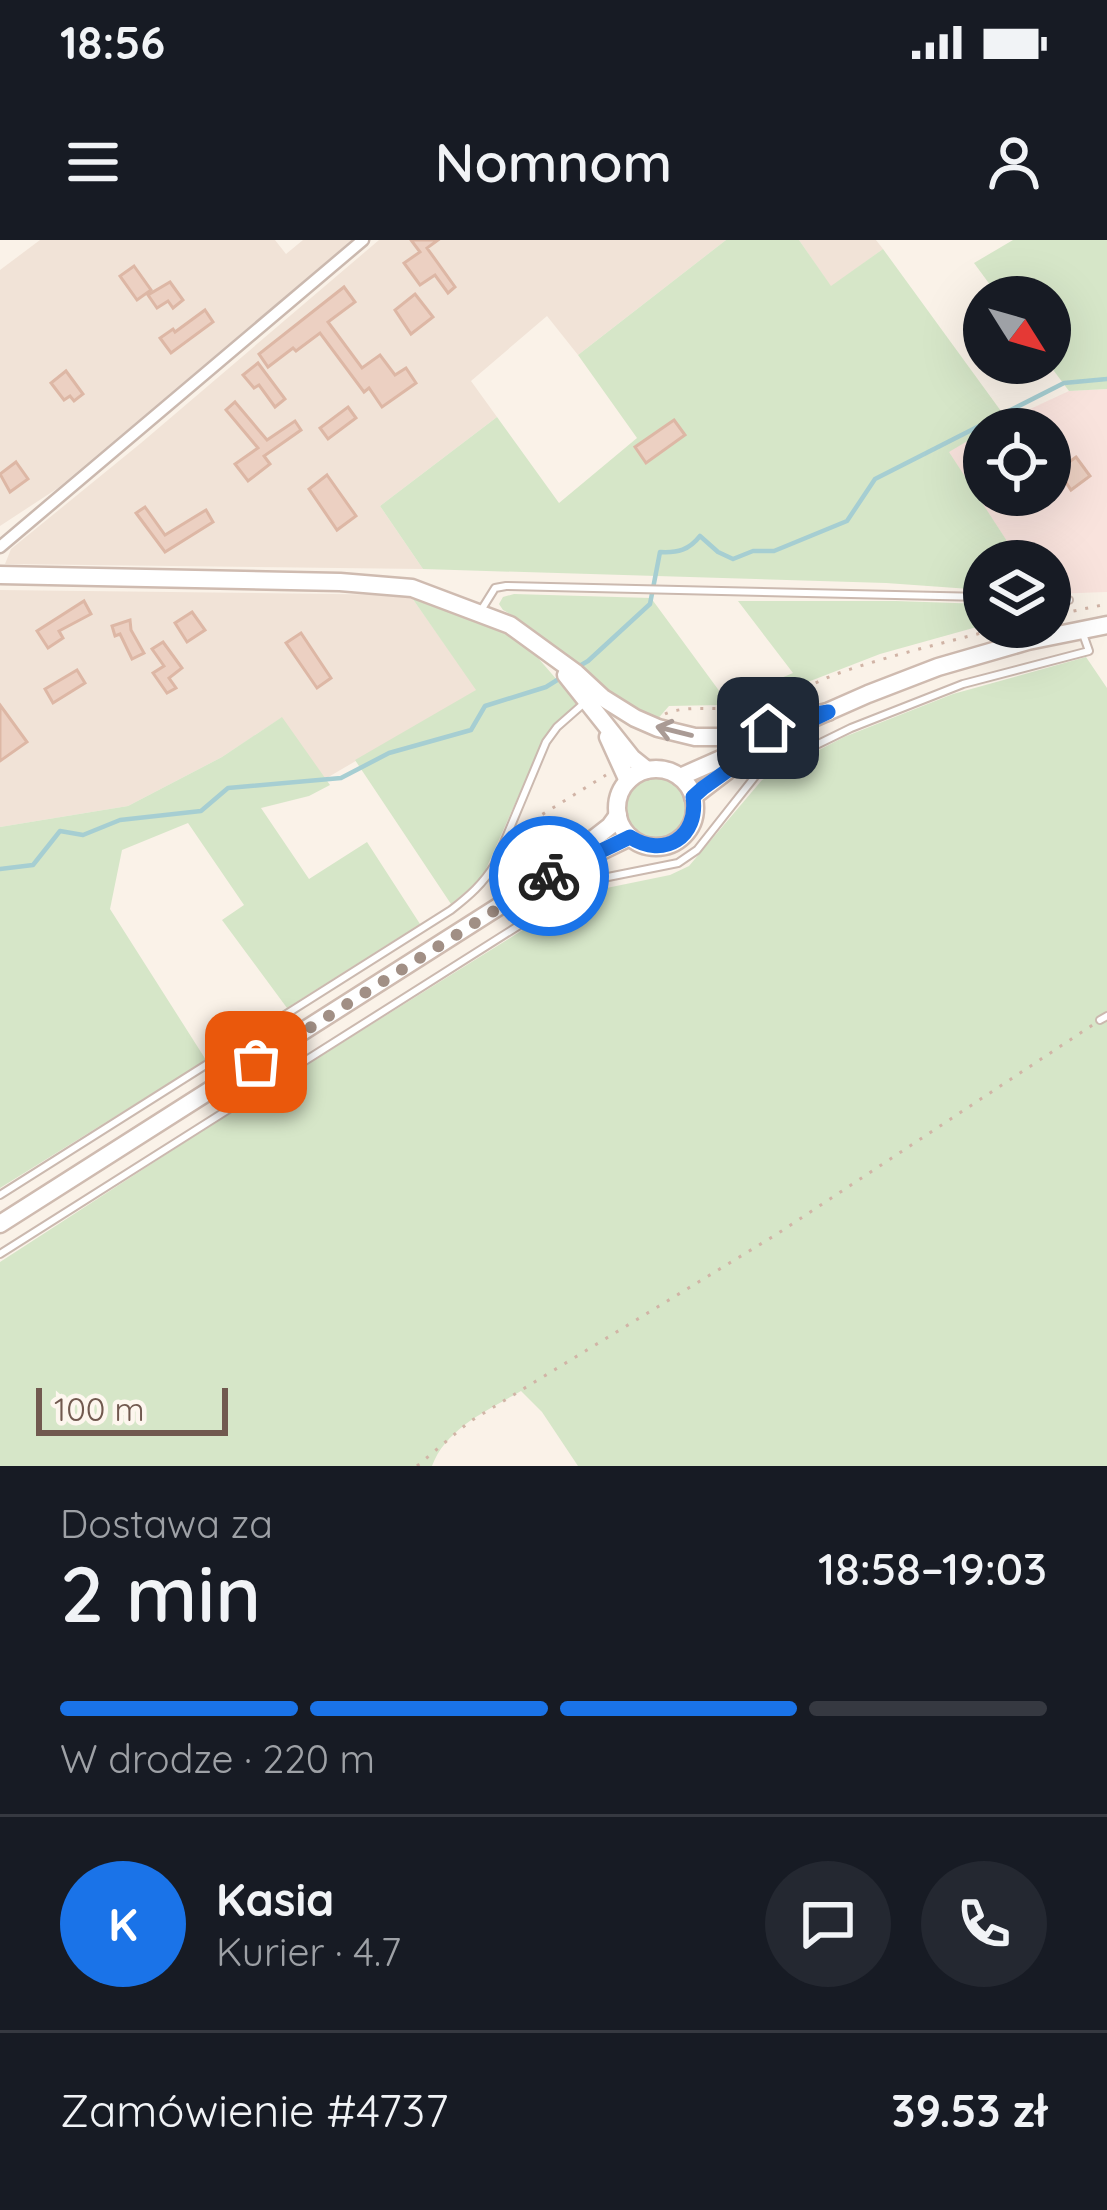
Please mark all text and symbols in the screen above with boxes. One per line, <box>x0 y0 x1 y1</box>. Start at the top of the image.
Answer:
text: 18:56 <box>60 14 165 70</box>
text: Nomnom <box>435 128 672 196</box>
icon: menu <box>60 129 126 195</box>
icon: person <box>981 129 1047 195</box>
north arrow <box>963 276 1071 384</box>
map controls <box>963 276 1071 648</box>
button: locate <box>963 408 1071 516</box>
button: layers <box>963 540 1071 648</box>
pin <box>717 677 819 779</box>
icon: home <box>735 695 801 761</box>
one-way arrow <box>655 719 693 741</box>
courier <box>489 816 609 936</box>
icon: bike <box>516 843 582 909</box>
pin <box>205 1011 307 1113</box>
icon: bag <box>223 1029 289 1095</box>
scale bar <box>36 1382 228 1435</box>
text: 100 m <box>54 1388 145 1429</box>
text: Dostawa za <box>60 1499 273 1548</box>
text: 18:58–19:03 <box>818 1540 1047 1596</box>
text: 2 min <box>60 1544 261 1642</box>
text: W drodze · 220 m <box>60 1734 375 1783</box>
button: chat <box>765 1861 891 1987</box>
button: phone <box>921 1861 1047 1987</box>
text: Kasia <box>216 1871 334 1927</box>
text: K <box>108 1896 138 1952</box>
text: Kurier · 4.7 <box>216 1927 401 1976</box>
text: Zamówienie #4737 <box>60 2082 448 2138</box>
text: 39.53 zł <box>891 2082 1047 2138</box>

